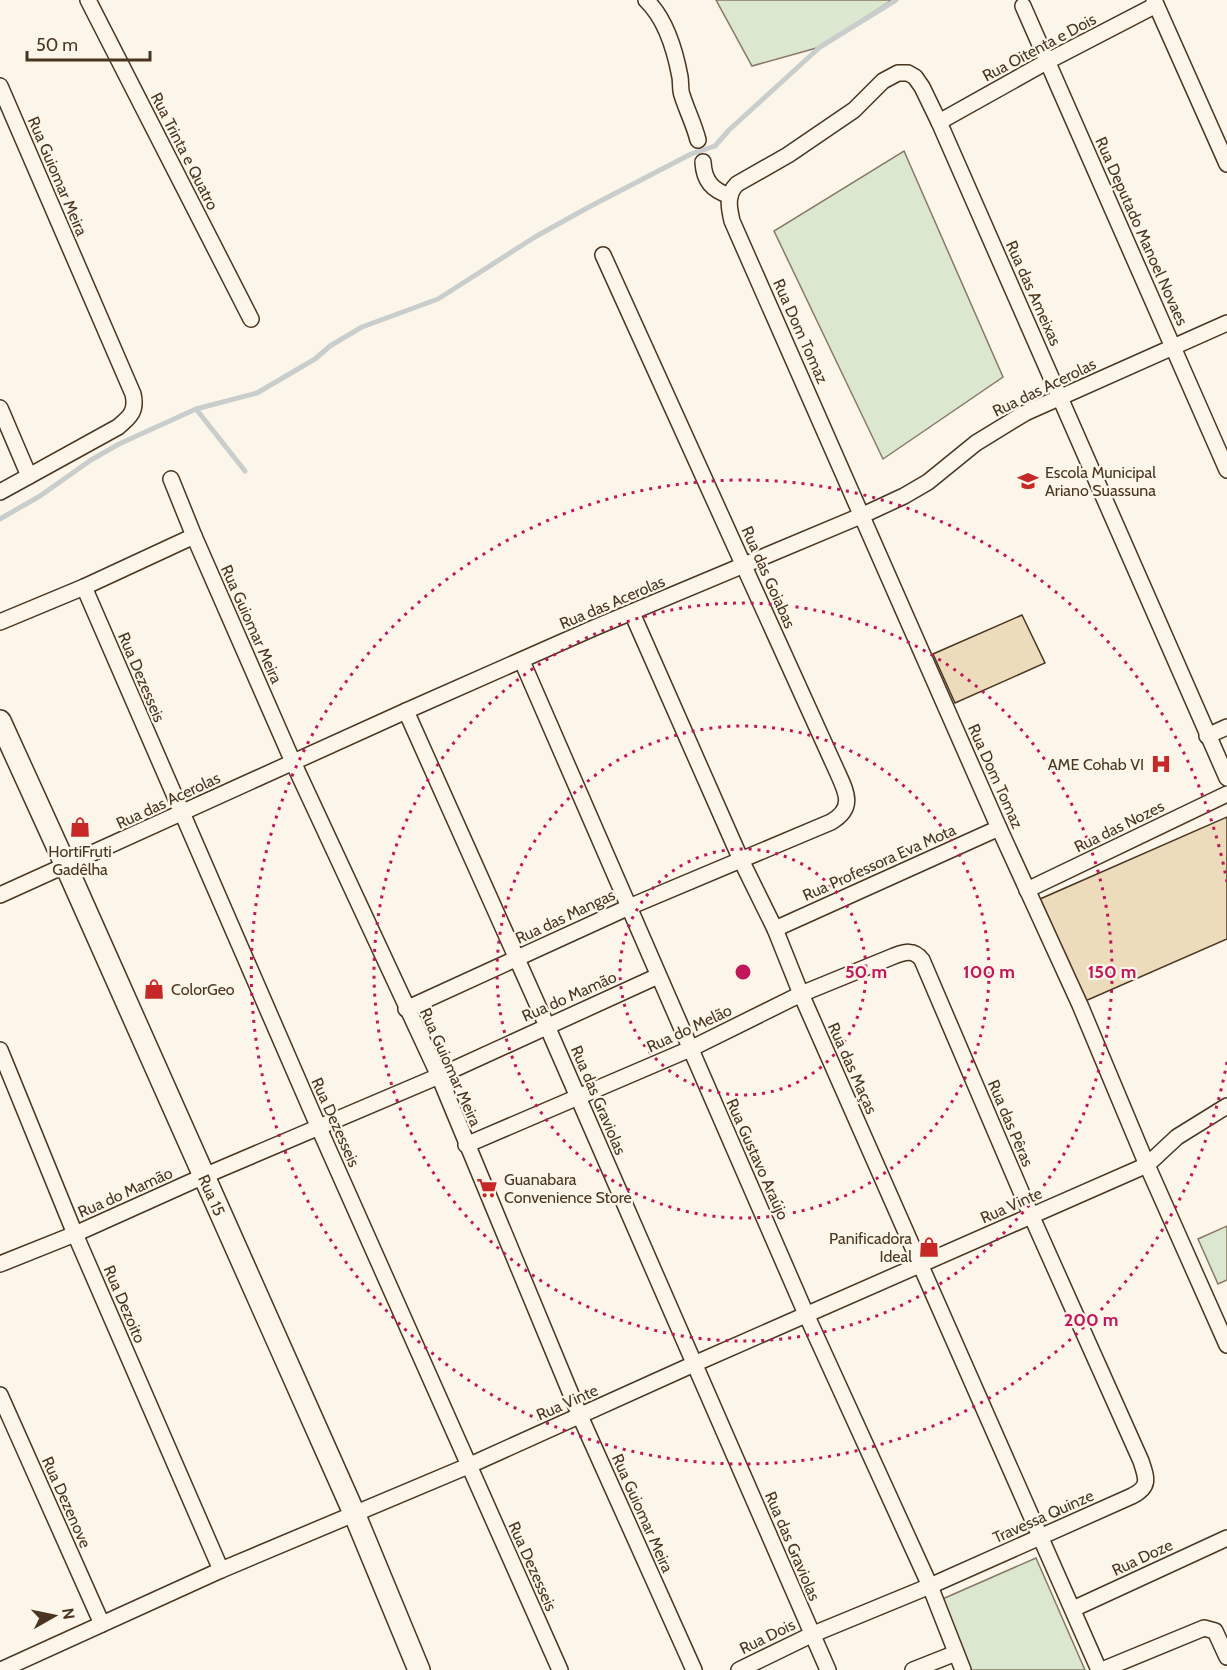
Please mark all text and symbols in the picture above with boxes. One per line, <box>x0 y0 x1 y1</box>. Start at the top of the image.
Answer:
street label: Rua Oitenta e Dois <box>979 9 1100 85</box>
scale bar <box>27 24 150 62</box>
text: 50 m <box>36 34 78 56</box>
street label: Rua Trinta e Quatro <box>147 89 222 213</box>
street label: Rua Guiomar Meira <box>24 114 91 239</box>
street label: Rua Deputado Manoel Novaes <box>1091 134 1192 329</box>
street label: Rua das Ameixas <box>1002 238 1065 349</box>
street label: Rua Dom Tomaz <box>769 276 832 387</box>
street label: Rua das Acerolas <box>989 354 1099 421</box>
place label: Escola Municipal Ariano Suassuna <box>1045 463 1156 500</box>
school or university icon: Escola Municipal Ariano Suassuna <box>1016 469 1040 493</box>
street label: Rua das Goiabas <box>738 523 800 631</box>
street label: Rua Guiomar Meira <box>217 562 286 687</box>
street label: Rua das Acerolas <box>557 572 668 633</box>
street label: Rua Dezesseis <box>114 629 169 725</box>
street label: Rua Dom Tomaz <box>964 721 1027 832</box>
hospital icon: AME Cohab VI <box>1149 752 1173 776</box>
place label: AME Cohab VI <box>1048 755 1144 774</box>
street label: Rua das Acerolas <box>113 768 224 833</box>
street label: Rua das Nozes <box>1071 796 1168 856</box>
shop icon: HortiFruti Gadêlha <box>68 815 92 839</box>
street label: Rua Professora Eva Mota <box>800 820 959 905</box>
place label: HortiFruti Gadêlha <box>48 842 112 879</box>
street label: Rua das Mangas <box>512 885 618 948</box>
text: 50 m <box>845 961 887 983</box>
text: 100 m <box>963 961 1015 983</box>
text: 150 m <box>1088 961 1136 983</box>
centre of rings <box>733 962 753 982</box>
street label: Rua do Mamão <box>519 967 620 1026</box>
shop icon: ColorGeo <box>142 977 166 1001</box>
place label: ColorGeo <box>171 980 235 999</box>
street label: Rua do Melão <box>644 1000 735 1056</box>
street label: Rua Guiomar Meira <box>416 1005 485 1130</box>
street label: Rua das Maças <box>824 1020 881 1117</box>
street label: Rua das Graviolas <box>567 1043 630 1158</box>
street label: Rua Dezesseis <box>307 1075 364 1170</box>
street label: Rua das Pêras <box>984 1077 1037 1170</box>
street label: Rua Gustavo Araújo <box>722 1096 793 1223</box>
street label: Rua do Mamão <box>75 1163 176 1222</box>
place label: Guanabara Convenience Store <box>504 1170 632 1207</box>
street label: Rua 15 <box>194 1172 229 1219</box>
supermarket icon: Guanabara Convenience Store <box>475 1176 499 1200</box>
street label: Rua Vinte <box>978 1183 1045 1227</box>
place label: Panificadora Ideal <box>829 1229 912 1266</box>
shop icon: Panificadora Ideal <box>917 1235 941 1259</box>
street label: Rua Dezoito <box>100 1262 149 1346</box>
text: 200 m <box>1064 1309 1118 1331</box>
street label: Rua Vinte <box>534 1380 601 1424</box>
street label: Rua Guiomar Meira <box>608 1451 677 1576</box>
street label: Rua Dezenove <box>38 1454 95 1551</box>
street label: Travessa Quinze <box>990 1486 1097 1547</box>
street label: Rua das Graviolas <box>761 1489 824 1604</box>
street label: Rua Dezesseis <box>504 1519 561 1614</box>
street label: Rua Doze <box>1109 1535 1176 1580</box>
north arrow <box>24 1586 84 1646</box>
text: N <box>58 1607 79 1621</box>
street label: Rua Dois <box>736 1615 798 1658</box>

